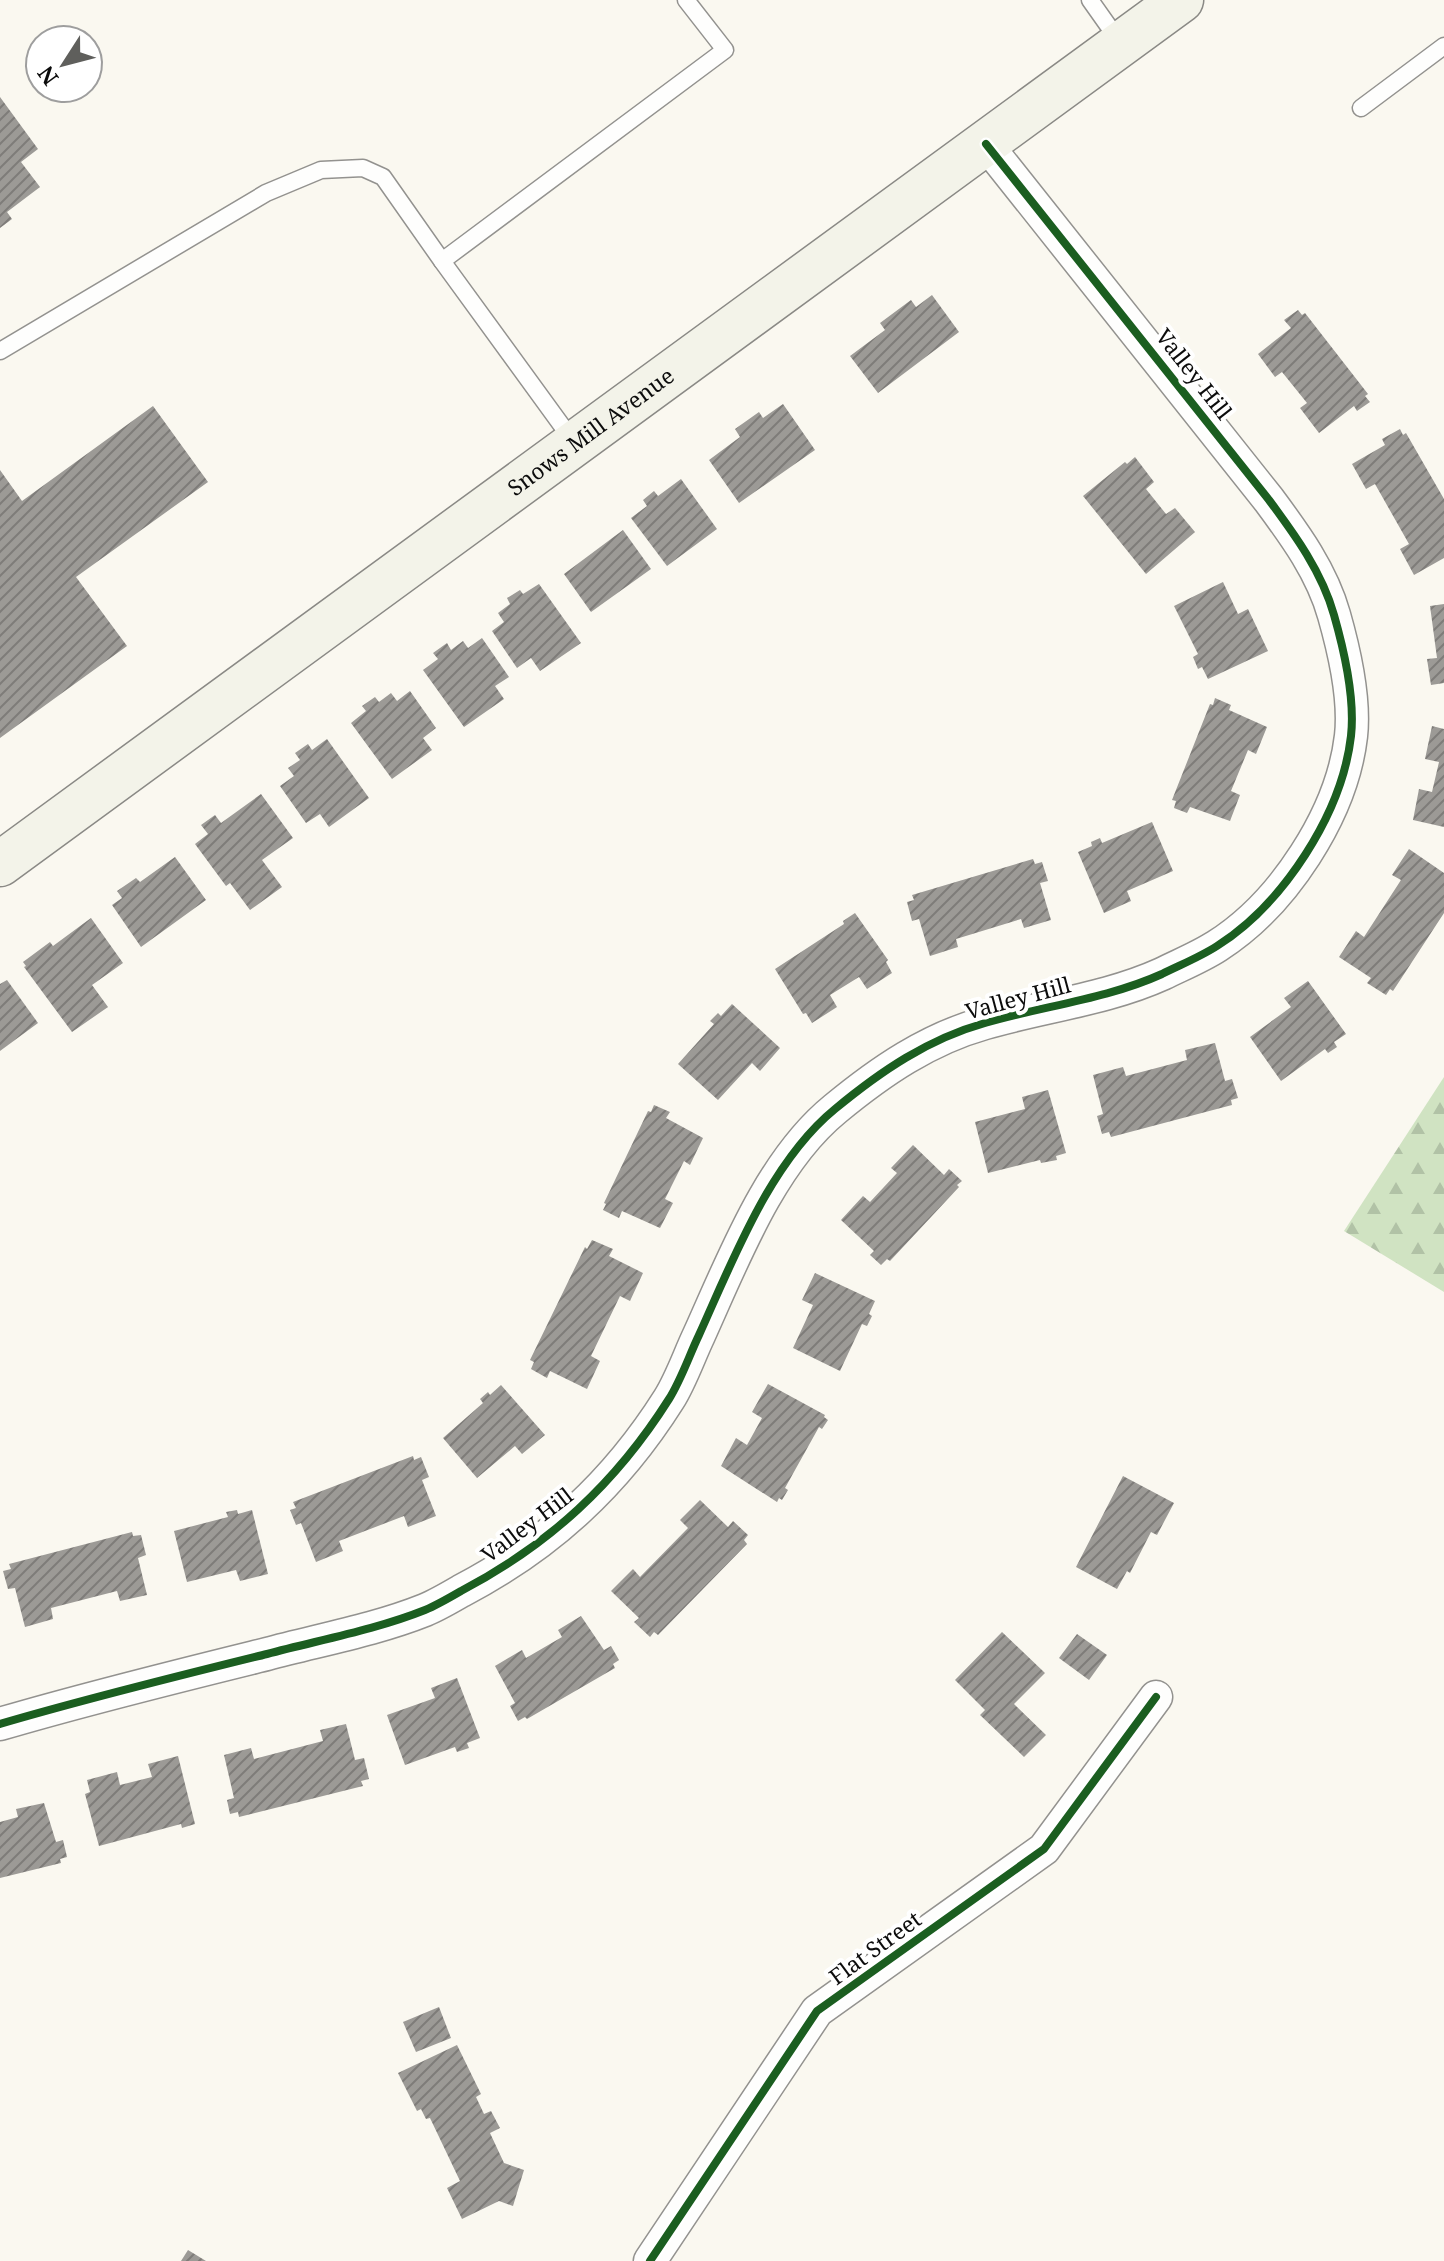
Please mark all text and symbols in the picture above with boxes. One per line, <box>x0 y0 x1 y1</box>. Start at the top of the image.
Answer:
north arrow <box>24 24 104 104</box>
text: N <box>30 61 64 92</box>
street label: Valley Hill <box>1150 322 1240 425</box>
street label: Snows Mill Avenue <box>501 360 679 502</box>
street label: Valley Hill <box>962 969 1074 1025</box>
street label: Valley Hill <box>474 1480 579 1569</box>
street label: Flat Street <box>822 1903 927 1991</box>

